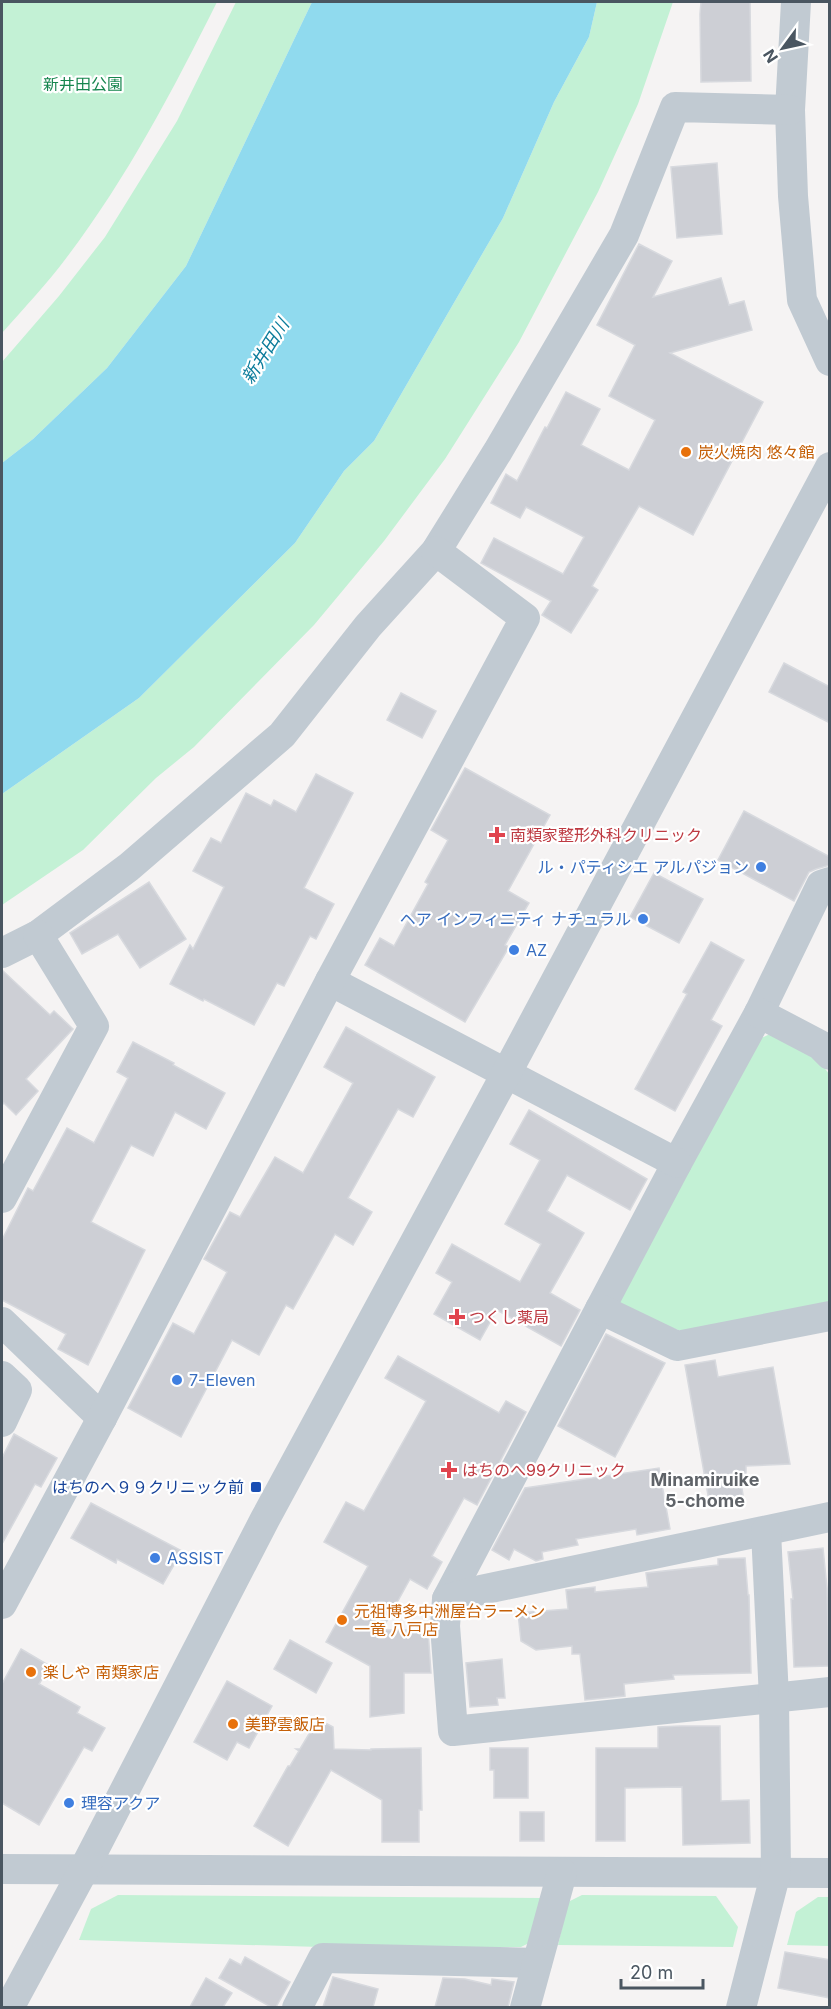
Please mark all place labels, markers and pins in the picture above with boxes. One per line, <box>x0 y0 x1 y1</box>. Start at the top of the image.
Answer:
place label: 炭火焼肉 悠々館 <box>698 442 815 462</box>
marker: 炭火焼肉 悠々館 <box>679 445 693 459</box>
place label: 南類家整形外科クリニック <box>510 825 702 845</box>
marker: 南類家整形外科クリニック <box>488 826 506 844</box>
place label: ル・パティシエ アルパジョン <box>538 857 749 877</box>
marker: ル・パティシエ アルパジョン <box>754 860 768 874</box>
place label: ヘア インフィニティ ナチュラル <box>400 909 631 929</box>
marker: ヘア インフィニティ ナチュラル <box>636 912 650 926</box>
place label: AZ <box>526 940 547 960</box>
marker: AZ <box>507 943 521 957</box>
place label: つくし薬局 <box>469 1307 549 1327</box>
marker: つくし薬局 <box>450 1310 464 1324</box>
place label: 7-Eleven <box>189 1370 255 1390</box>
marker: 7-Eleven <box>170 1373 184 1387</box>
place label: はちのへ99クリニック <box>462 1460 626 1480</box>
marker: はちのへ99クリニック <box>440 1461 458 1479</box>
place label: はちのへ９９クリニック前 <box>52 1477 244 1497</box>
marker: はちのへ９９クリニック前 <box>249 1480 263 1494</box>
place label: ASSIST <box>167 1548 223 1568</box>
marker: ASSIST <box>148 1551 162 1565</box>
place label: 元祖博多中洲屋台ラーメン 一竜 八戸店 <box>354 1601 545 1639</box>
marker: 元祖博多中洲屋台ラーメン 一竜 八戸店 <box>335 1613 349 1627</box>
place label: 楽しや 南類家店 <box>43 1662 159 1682</box>
marker: 楽しや 南類家店 <box>24 1665 38 1679</box>
place label: 美野雲飯店 <box>245 1714 325 1734</box>
marker: 美野雲飯店 <box>226 1717 240 1731</box>
place label: 理容アクア <box>81 1793 160 1813</box>
marker: 理容アクア <box>62 1796 76 1810</box>

